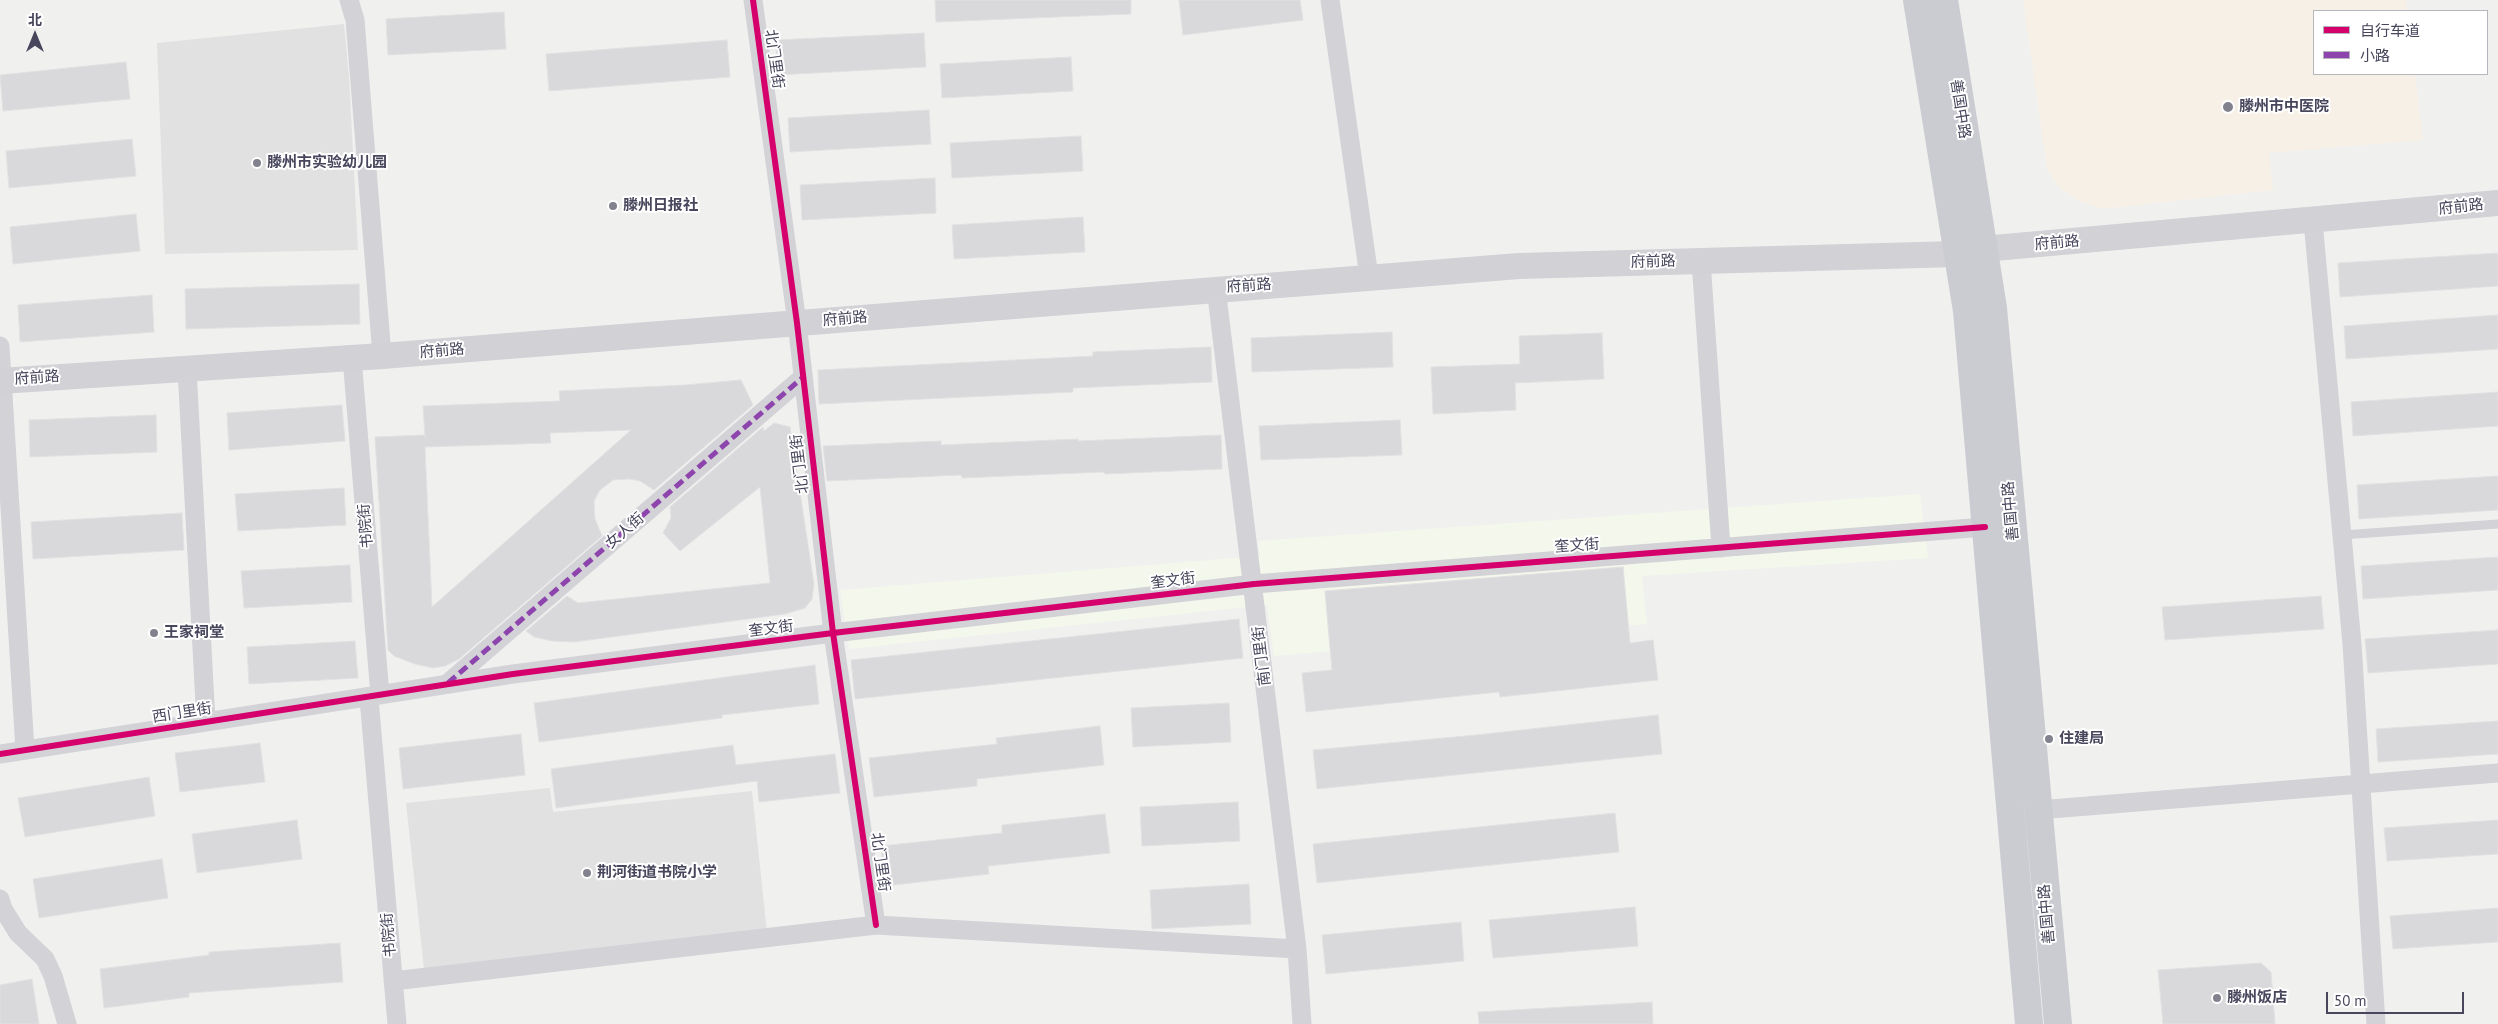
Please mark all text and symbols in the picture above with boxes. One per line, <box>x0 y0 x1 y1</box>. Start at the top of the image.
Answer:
north arrow <box>10 10 60 60</box>
legend <box>2313 10 2488 75</box>
text: 北 <box>28 11 42 29</box>
text: 自行车道 <box>2360 21 2420 40</box>
street label: 北门里街 <box>761 28 787 90</box>
text: 小路 <box>2360 46 2390 65</box>
street label: 善国中路 <box>1946 78 1974 140</box>
place label: 滕州市中医院 <box>2239 98 2329 116</box>
marker: 滕州市中医院 <box>2221 100 2235 114</box>
place label: 滕州市实验幼儿园 <box>267 154 387 172</box>
marker: 滕州市实验幼儿园 <box>251 157 263 169</box>
street label: 府前路 <box>2438 196 2484 218</box>
place label: 滕州日报社 <box>623 197 698 215</box>
marker: 滕州日报社 <box>607 200 619 212</box>
street label: 府前路 <box>2034 232 2080 254</box>
street label: 府前路 <box>1630 252 1676 272</box>
street label: 府前路 <box>1226 275 1272 297</box>
street label: 府前路 <box>822 308 868 330</box>
street label: 府前路 <box>419 340 465 362</box>
street label: 府前路 <box>14 367 60 389</box>
street label: 北门里街 <box>787 433 813 495</box>
street label: 善国中路 <box>1999 480 2023 542</box>
street label: 书院街 <box>355 503 377 549</box>
street label: 女人街 <box>602 509 648 553</box>
street label: 奎文街 <box>1554 535 1600 557</box>
street label: 奎文街 <box>1150 569 1196 593</box>
street label: 奎文街 <box>748 617 794 641</box>
place label: 王家祠堂 <box>164 624 224 642</box>
street label: 南门里街 <box>1249 625 1275 687</box>
marker: 王家祠堂 <box>148 627 160 639</box>
street label: 西门里街 <box>151 699 213 727</box>
place label: 住建局 <box>2059 730 2104 748</box>
marker: 住建局 <box>2043 733 2055 745</box>
street label: 北门里街 <box>867 831 893 893</box>
place label: 荆河街道书院小学 <box>597 864 717 882</box>
marker: 荆河街道书院小学 <box>581 867 593 879</box>
street label: 善国中路 <box>2035 883 2059 945</box>
street label: 书院街 <box>378 912 400 958</box>
scale bar <box>2328 982 2466 1014</box>
place label: 滕州饭店 <box>2227 989 2287 1007</box>
text: 50 m <box>2334 991 2367 1010</box>
marker: 滕州饭店 <box>2211 992 2223 1004</box>

